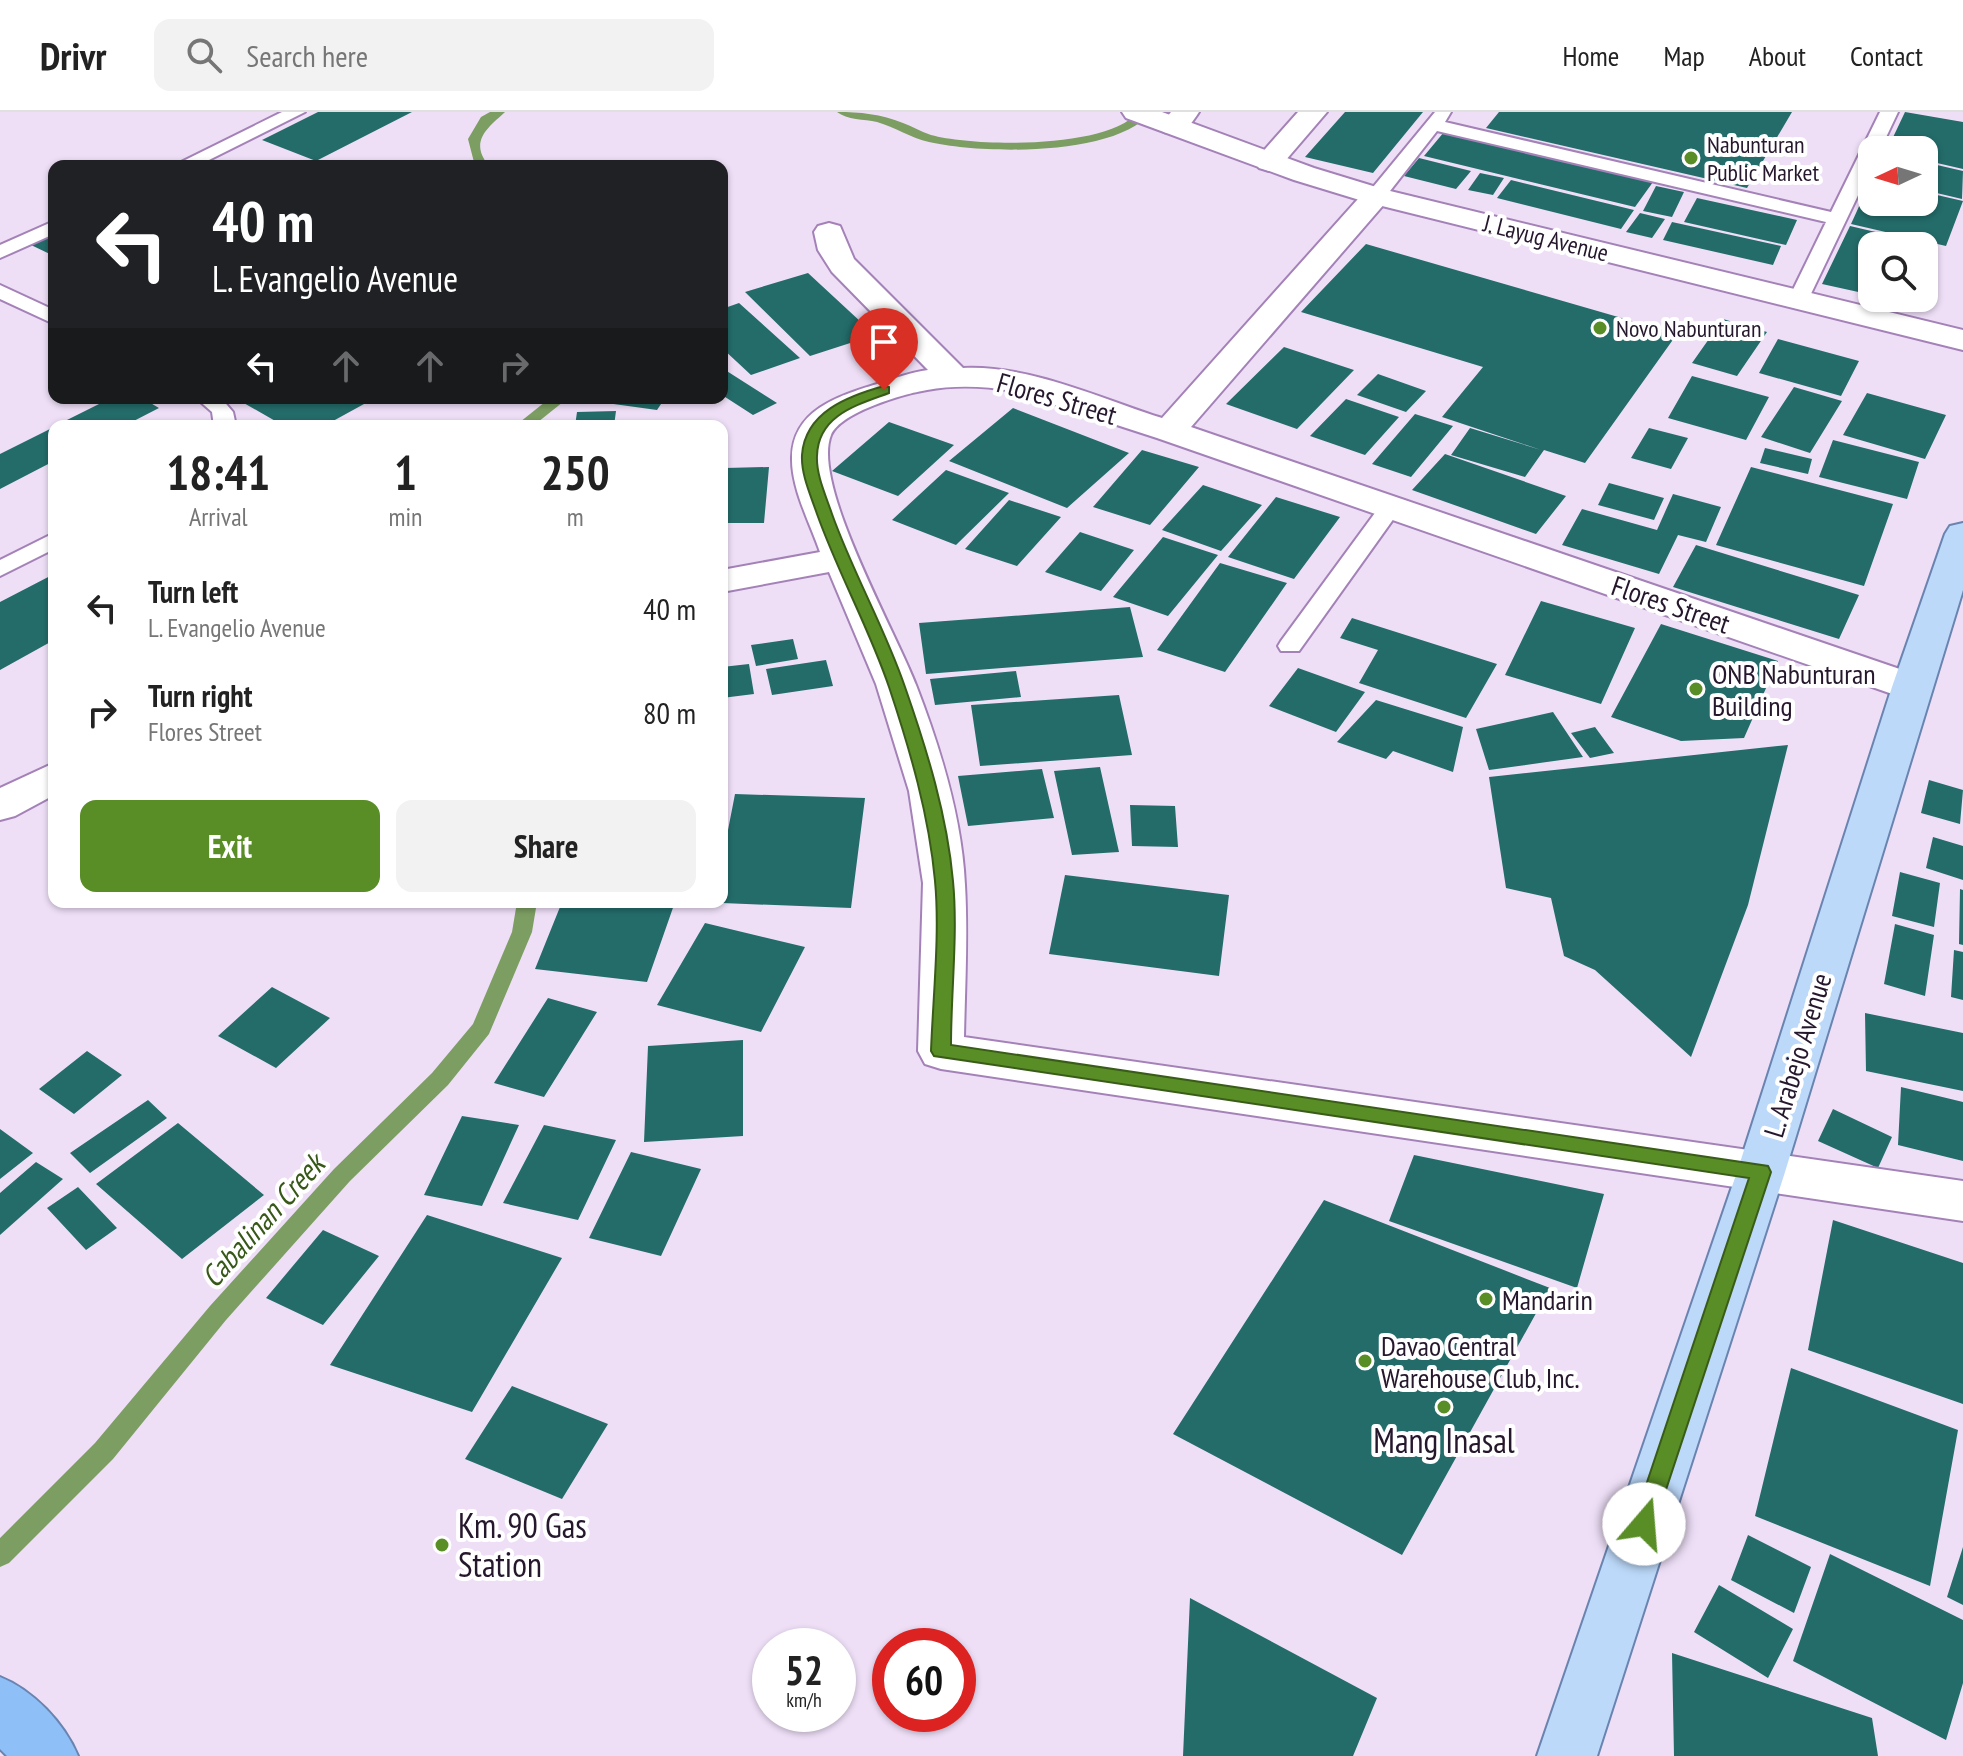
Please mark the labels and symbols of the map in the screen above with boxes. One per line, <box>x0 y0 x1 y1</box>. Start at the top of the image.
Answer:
place label: Nabunturan Public Market <box>1707 129 1819 188</box>
north arrow <box>1858 136 1938 216</box>
marker: Nabunturan Public Market <box>1682 149 1700 167</box>
street label: J. Layug Avenue <box>1479 207 1612 268</box>
pin <box>850 308 918 390</box>
place label: Novo Nabunturan <box>1616 313 1761 344</box>
marker: Novo Nabunturan <box>1591 319 1609 337</box>
street label: Flores Street <box>993 363 1121 433</box>
street label: Flores Street <box>1607 567 1735 642</box>
place label: ONB Nabunturan Building <box>1712 655 1875 724</box>
marker: ONB Nabunturan Building <box>1687 680 1705 698</box>
street label: L. Arabejo Avenue <box>1754 968 1840 1142</box>
water label: Cabalinan Creek <box>192 1143 334 1295</box>
place label: Mandarin <box>1502 1281 1593 1318</box>
marker: Mandarin <box>1477 1290 1495 1308</box>
place label: Davao Central Warehouse Club, Inc. <box>1381 1327 1579 1396</box>
marker: Davao Central Warehouse Club, Inc. <box>1356 1352 1374 1370</box>
marker: Mang Inasal <box>1435 1398 1453 1416</box>
place label: Mang Inasal <box>1373 1418 1515 1462</box>
position arrow <box>1602 1482 1686 1566</box>
place label: Km. 90 Gas Station <box>458 1503 587 1586</box>
marker: Km. 90 Gas Station <box>433 1536 451 1554</box>
speed limit sign: 60 <box>872 1628 976 1732</box>

